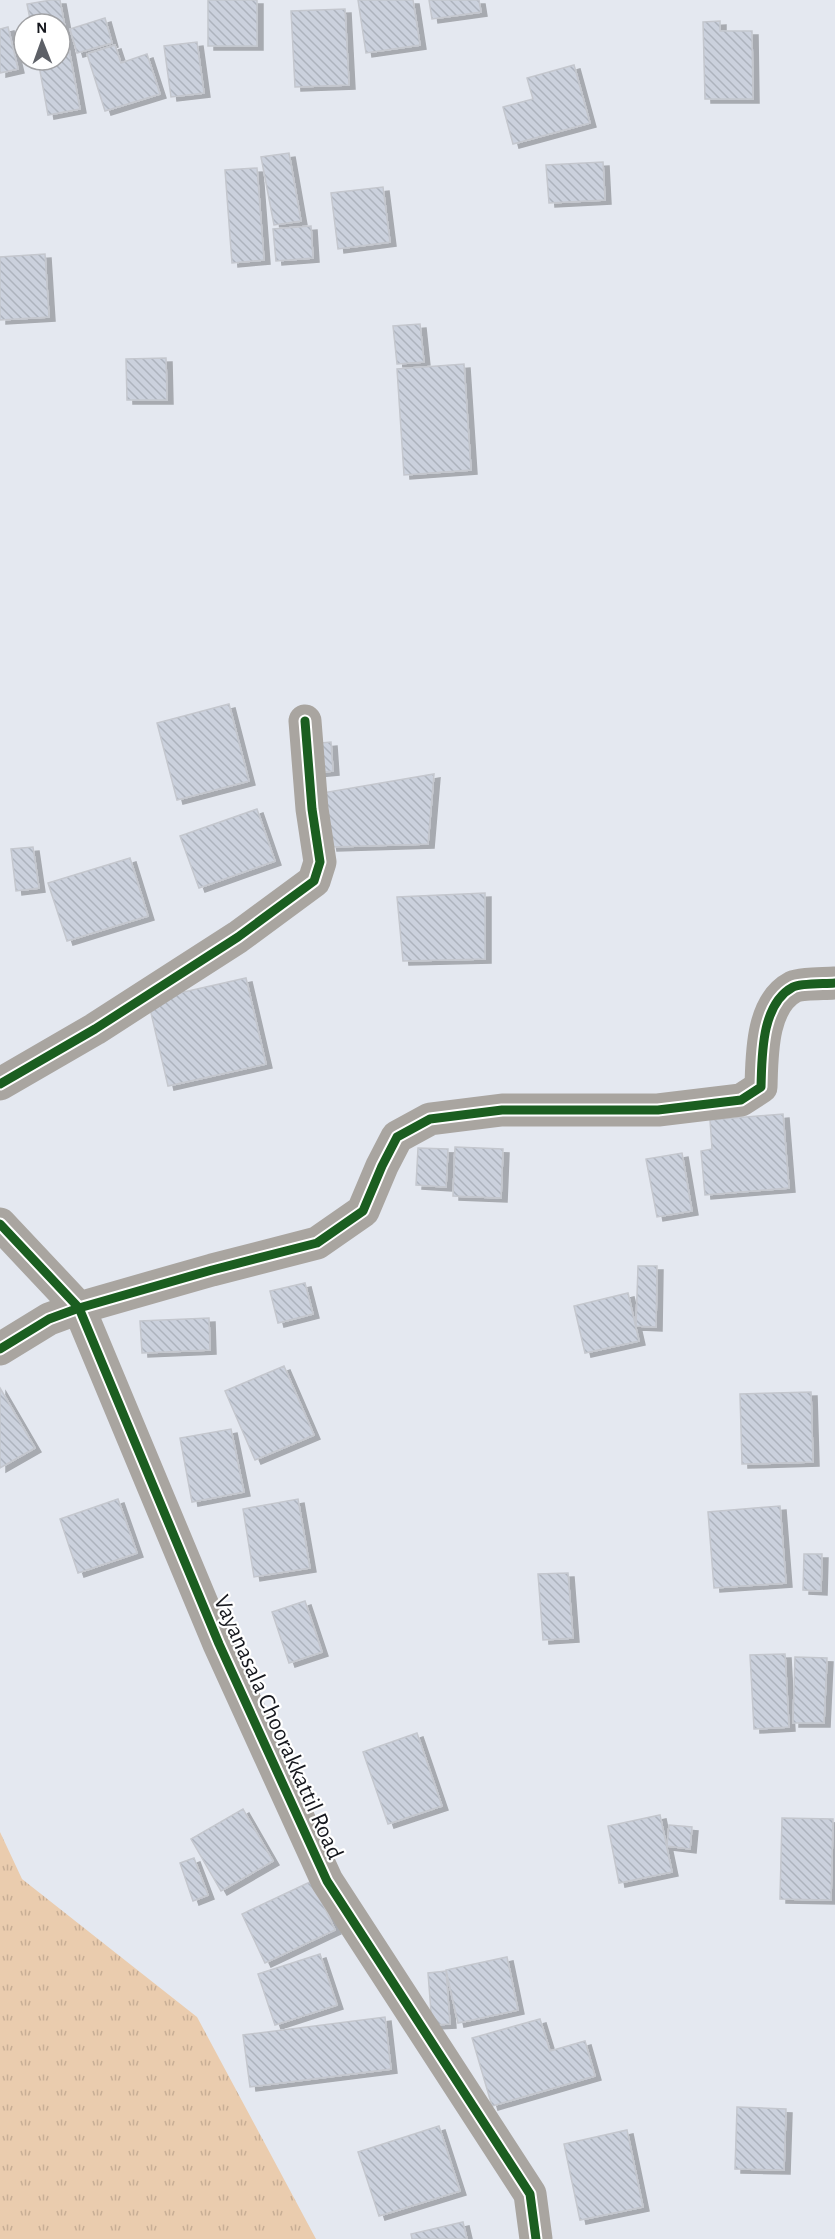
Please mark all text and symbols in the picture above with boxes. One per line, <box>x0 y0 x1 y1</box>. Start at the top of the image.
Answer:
north arrow <box>12 12 72 72</box>
text: N <box>36 20 47 36</box>
street label: Vayanasala Choorakkattil Road <box>209 1592 347 1863</box>

